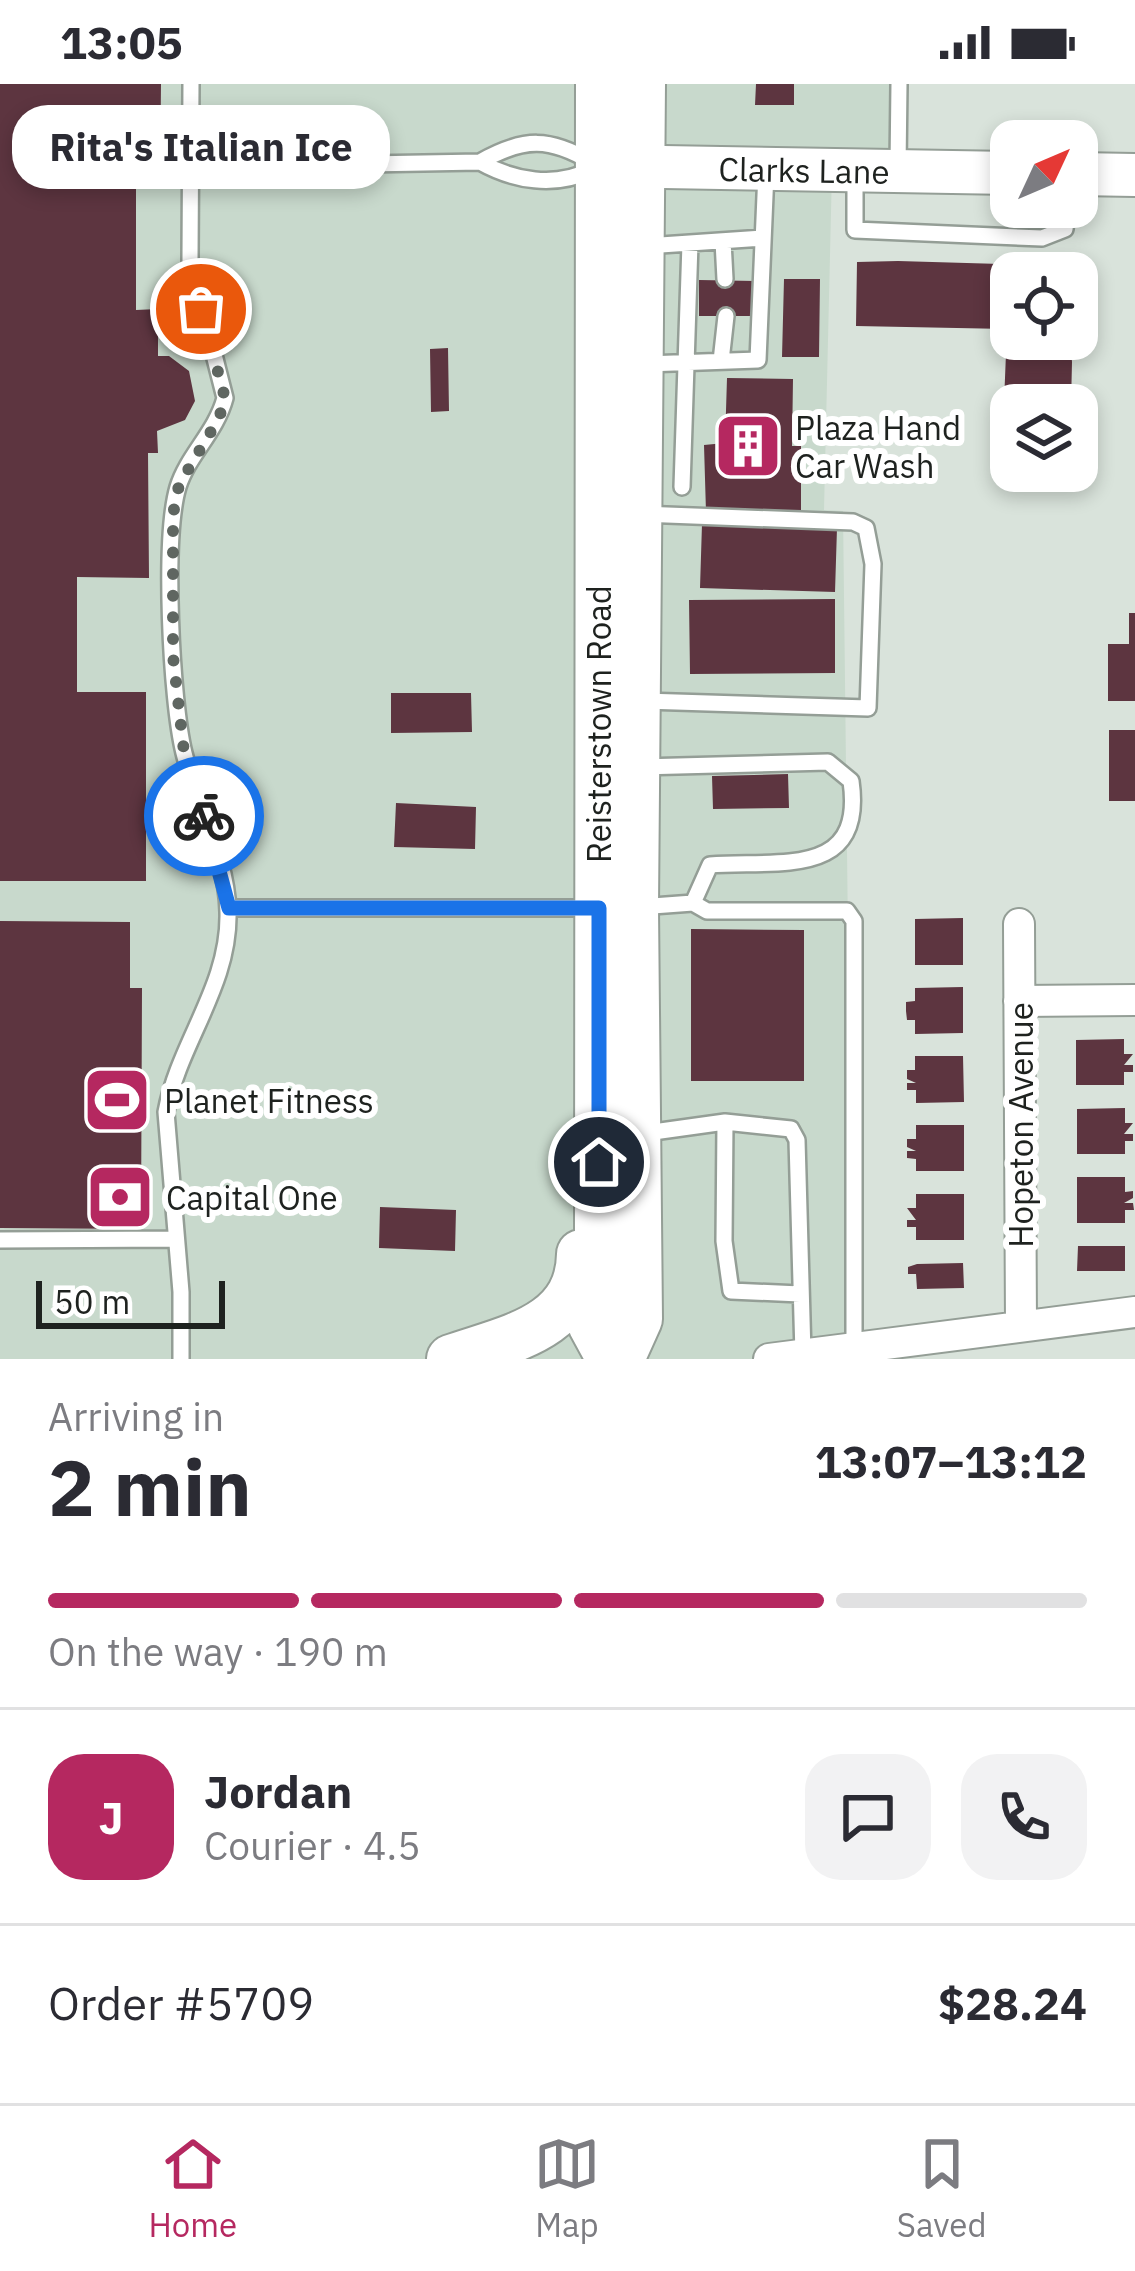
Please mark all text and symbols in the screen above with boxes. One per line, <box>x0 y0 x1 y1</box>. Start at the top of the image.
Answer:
text: 13:05 <box>60 13 183 71</box>
callout: Rita's Italian Ice <box>12 105 390 189</box>
north arrow <box>990 120 1098 228</box>
map controls <box>990 120 1098 492</box>
text: Rita's Italian Ice <box>49 121 353 172</box>
street label: Clarks Lane <box>718 146 890 192</box>
button: locate <box>990 252 1098 360</box>
pin <box>150 258 252 360</box>
icon: bag <box>168 276 234 342</box>
button: layers <box>990 384 1098 492</box>
place label: Plaza Hand Car Wash <box>795 406 961 487</box>
building icon: Plaza Hand Car Wash <box>713 411 783 481</box>
street label: Reisterstown Road <box>577 585 620 863</box>
courier <box>144 756 264 876</box>
icon: bike <box>171 783 237 849</box>
street label: Hopeton Avenue <box>999 1002 1042 1248</box>
sports icon: Planet Fitness <box>82 1065 152 1135</box>
place label: Planet Fitness <box>164 1079 374 1122</box>
pin <box>548 1111 650 1213</box>
icon: home <box>566 1129 632 1195</box>
bank icon: Capital One <box>85 1162 155 1232</box>
place label: Capital One <box>166 1176 338 1219</box>
scale bar <box>36 1275 225 1328</box>
text: 50 m <box>54 1280 130 1323</box>
text: Arriving in <box>48 1391 224 1442</box>
text: 13:07–13:12 <box>815 1432 1087 1490</box>
text: 2 min <box>48 1436 252 1537</box>
text: On the way · 190 m <box>48 1626 388 1677</box>
button: chat <box>805 1754 931 1880</box>
button: phone <box>961 1754 1087 1880</box>
text: Jordan <box>204 1762 352 1820</box>
text: J <box>98 1788 124 1846</box>
text: Courier · 4.5 <box>204 1820 421 1871</box>
text: Order #5709 <box>48 1974 314 2032</box>
text: $28.24 <box>938 1974 1087 2032</box>
tab: Home <box>148 2131 237 2246</box>
tab: Map <box>534 2131 600 2246</box>
tab: Saved <box>897 2131 987 2246</box>

